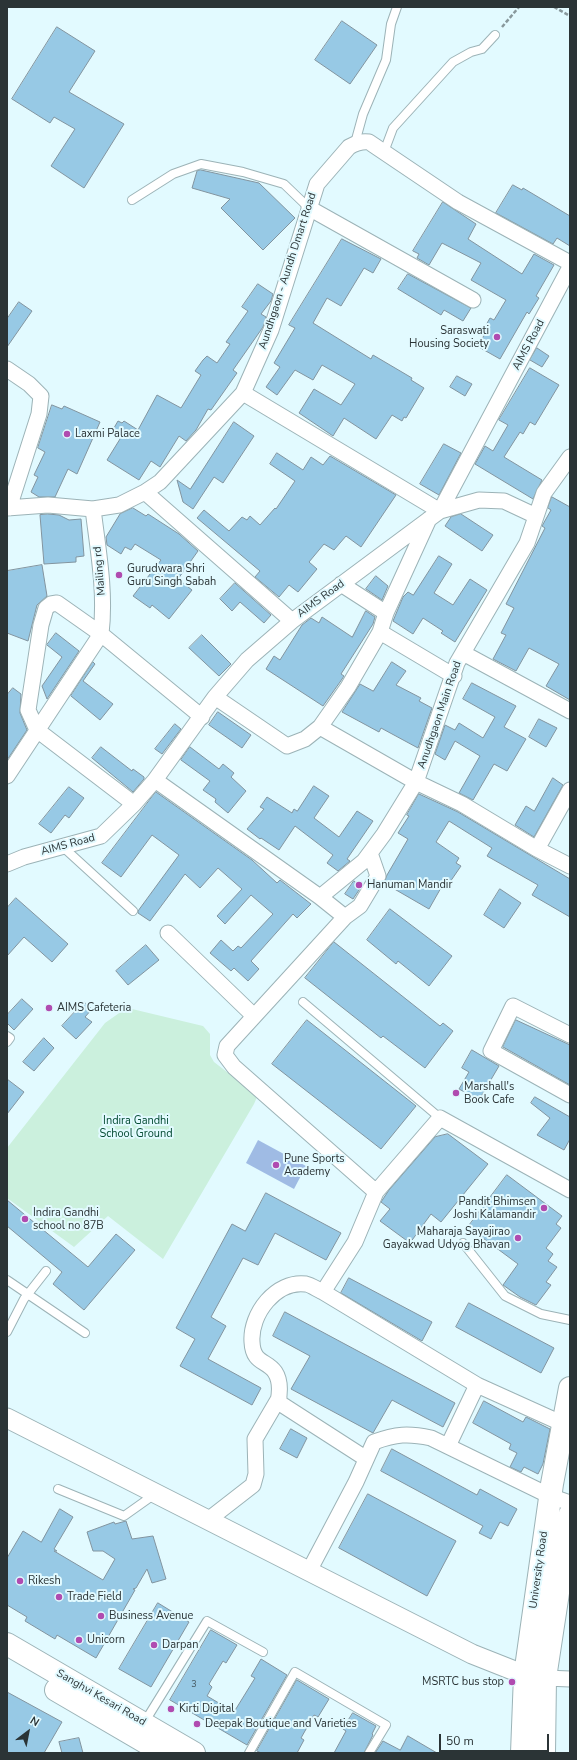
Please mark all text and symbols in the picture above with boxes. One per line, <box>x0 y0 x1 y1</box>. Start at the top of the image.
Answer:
street label: Aundhgaon - Aundh Dmart Road <box>256 191 320 351</box>
street label: AIMS Road <box>510 317 548 373</box>
place label: Saraswati Housing Society <box>409 324 489 350</box>
marker: Saraswati Housing Society <box>492 332 502 342</box>
place label: Laxmi Palace <box>75 427 140 441</box>
marker: Laxmi Palace <box>62 429 72 439</box>
street label: Mailing rd <box>91 546 109 596</box>
place label: Gurudwara Shri Guru Singh Sabah <box>127 562 216 588</box>
marker: Gurudwara Shri Guru Singh Sabah <box>114 570 124 580</box>
street label: AIMS Road <box>295 577 347 621</box>
street label: Anudhgaon Main Road <box>415 659 465 771</box>
street label: AIMS Road <box>40 831 96 859</box>
place label: Hanuman Mandir <box>367 878 452 892</box>
marker: Hanuman Mandir <box>354 880 364 890</box>
place label: AIMS Cafeteria <box>57 1001 131 1015</box>
marker: AIMS Cafeteria <box>44 1003 54 1013</box>
place label: Marshall's Book Cafe <box>464 1080 514 1106</box>
marker: Marshall's Book Cafe <box>451 1088 461 1098</box>
park label: Indira Gandhi School Ground <box>99 1114 173 1140</box>
place label: Pune Sports Academy <box>284 1152 345 1178</box>
marker: Pune Sports Academy <box>271 1160 281 1170</box>
place label: Pandit Bhimsen Joshi Kalamandir <box>453 1195 536 1221</box>
marker: Pandit Bhimsen Joshi Kalamandir <box>539 1203 549 1213</box>
place label: Indira Gandhi school no 87B <box>33 1206 104 1232</box>
marker: Indira Gandhi school no 87B <box>20 1214 30 1224</box>
place label: Maharaja Sayajirao Gayakwad Udyog Bhavan <box>383 1225 510 1251</box>
marker: Maharaja Sayajirao Gayakwad Udyog Bhavan <box>513 1233 523 1243</box>
street label: University Road <box>527 1530 551 1610</box>
place label: Rikesh <box>28 1574 61 1588</box>
marker: Rikesh <box>15 1576 25 1586</box>
place label: Trade Field <box>67 1590 122 1604</box>
marker: Trade Field <box>54 1592 64 1602</box>
place label: Business Avenue <box>109 1609 193 1623</box>
marker: Business Avenue <box>96 1611 106 1621</box>
place label: Unicorn <box>87 1633 125 1647</box>
marker: Unicorn <box>74 1635 84 1645</box>
place label: Darpan <box>162 1638 198 1652</box>
marker: Darpan <box>149 1640 159 1650</box>
street label: Sanghvi Kesari Road <box>54 1667 148 1729</box>
place label: MSRTC bus stop <box>422 1675 504 1689</box>
marker: MSRTC bus stop <box>507 1677 517 1687</box>
house number: 3 <box>191 1680 197 1690</box>
place label: Kirti Digital <box>179 1702 235 1716</box>
marker: Kirti Digital <box>166 1704 176 1714</box>
north arrow <box>8 1712 48 1752</box>
text: N <box>27 1713 42 1730</box>
place label: Deepak Boutique and Varieties <box>205 1717 357 1731</box>
marker: Deepak Boutique and Varieties <box>192 1719 202 1729</box>
scale bar <box>441 1726 551 1752</box>
text: 50 m <box>446 1733 474 1749</box>

